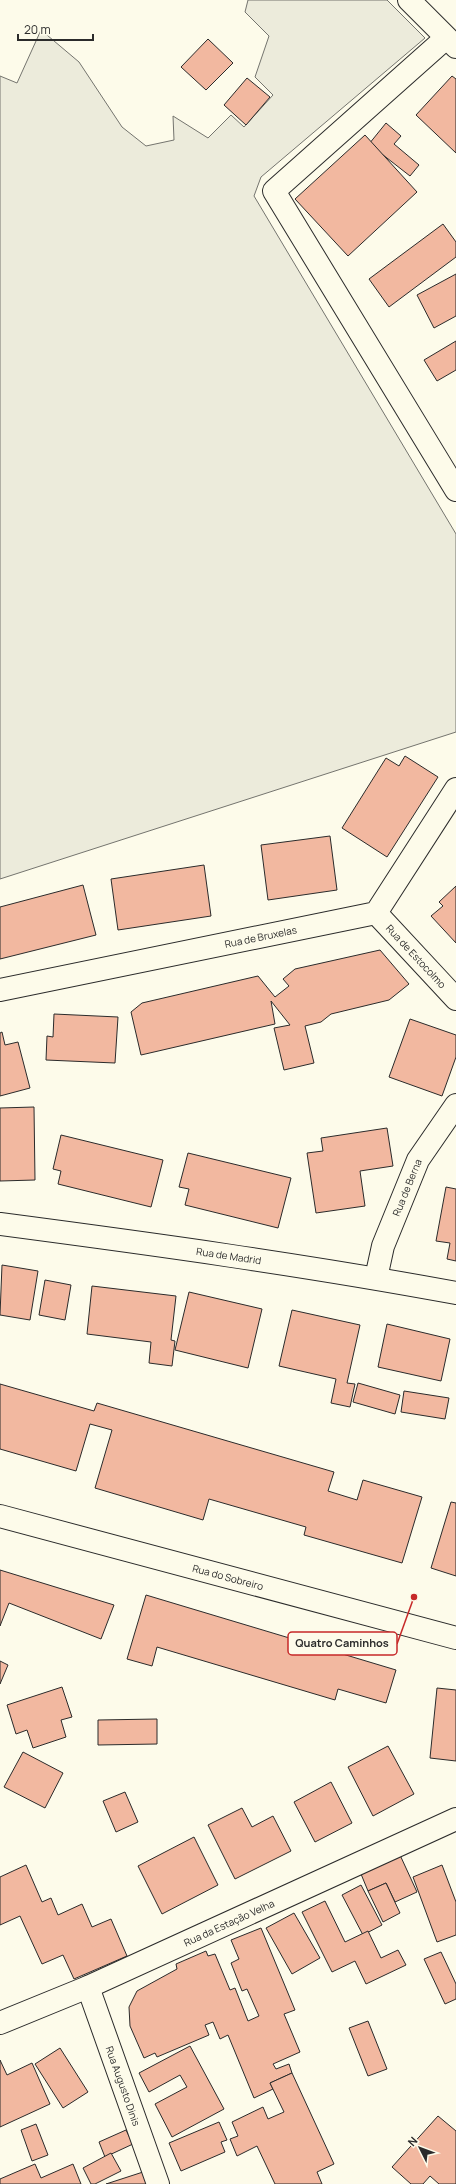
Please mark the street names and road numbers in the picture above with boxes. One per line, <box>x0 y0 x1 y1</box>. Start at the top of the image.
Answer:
street label: Rua de Estocolmo <box>383 921 449 991</box>
street label: Rua de Bruxelas <box>223 922 298 951</box>
street label: Rua de Berna <box>389 1157 425 1218</box>
street label: Rua de Madrid <box>195 1244 262 1267</box>
street label: Rua do Sobreiro <box>191 1561 265 1593</box>
street label: Rua da Estação Velha <box>181 1896 276 1949</box>
street label: Rua Augusto Dinis <box>103 2044 144 2128</box>

